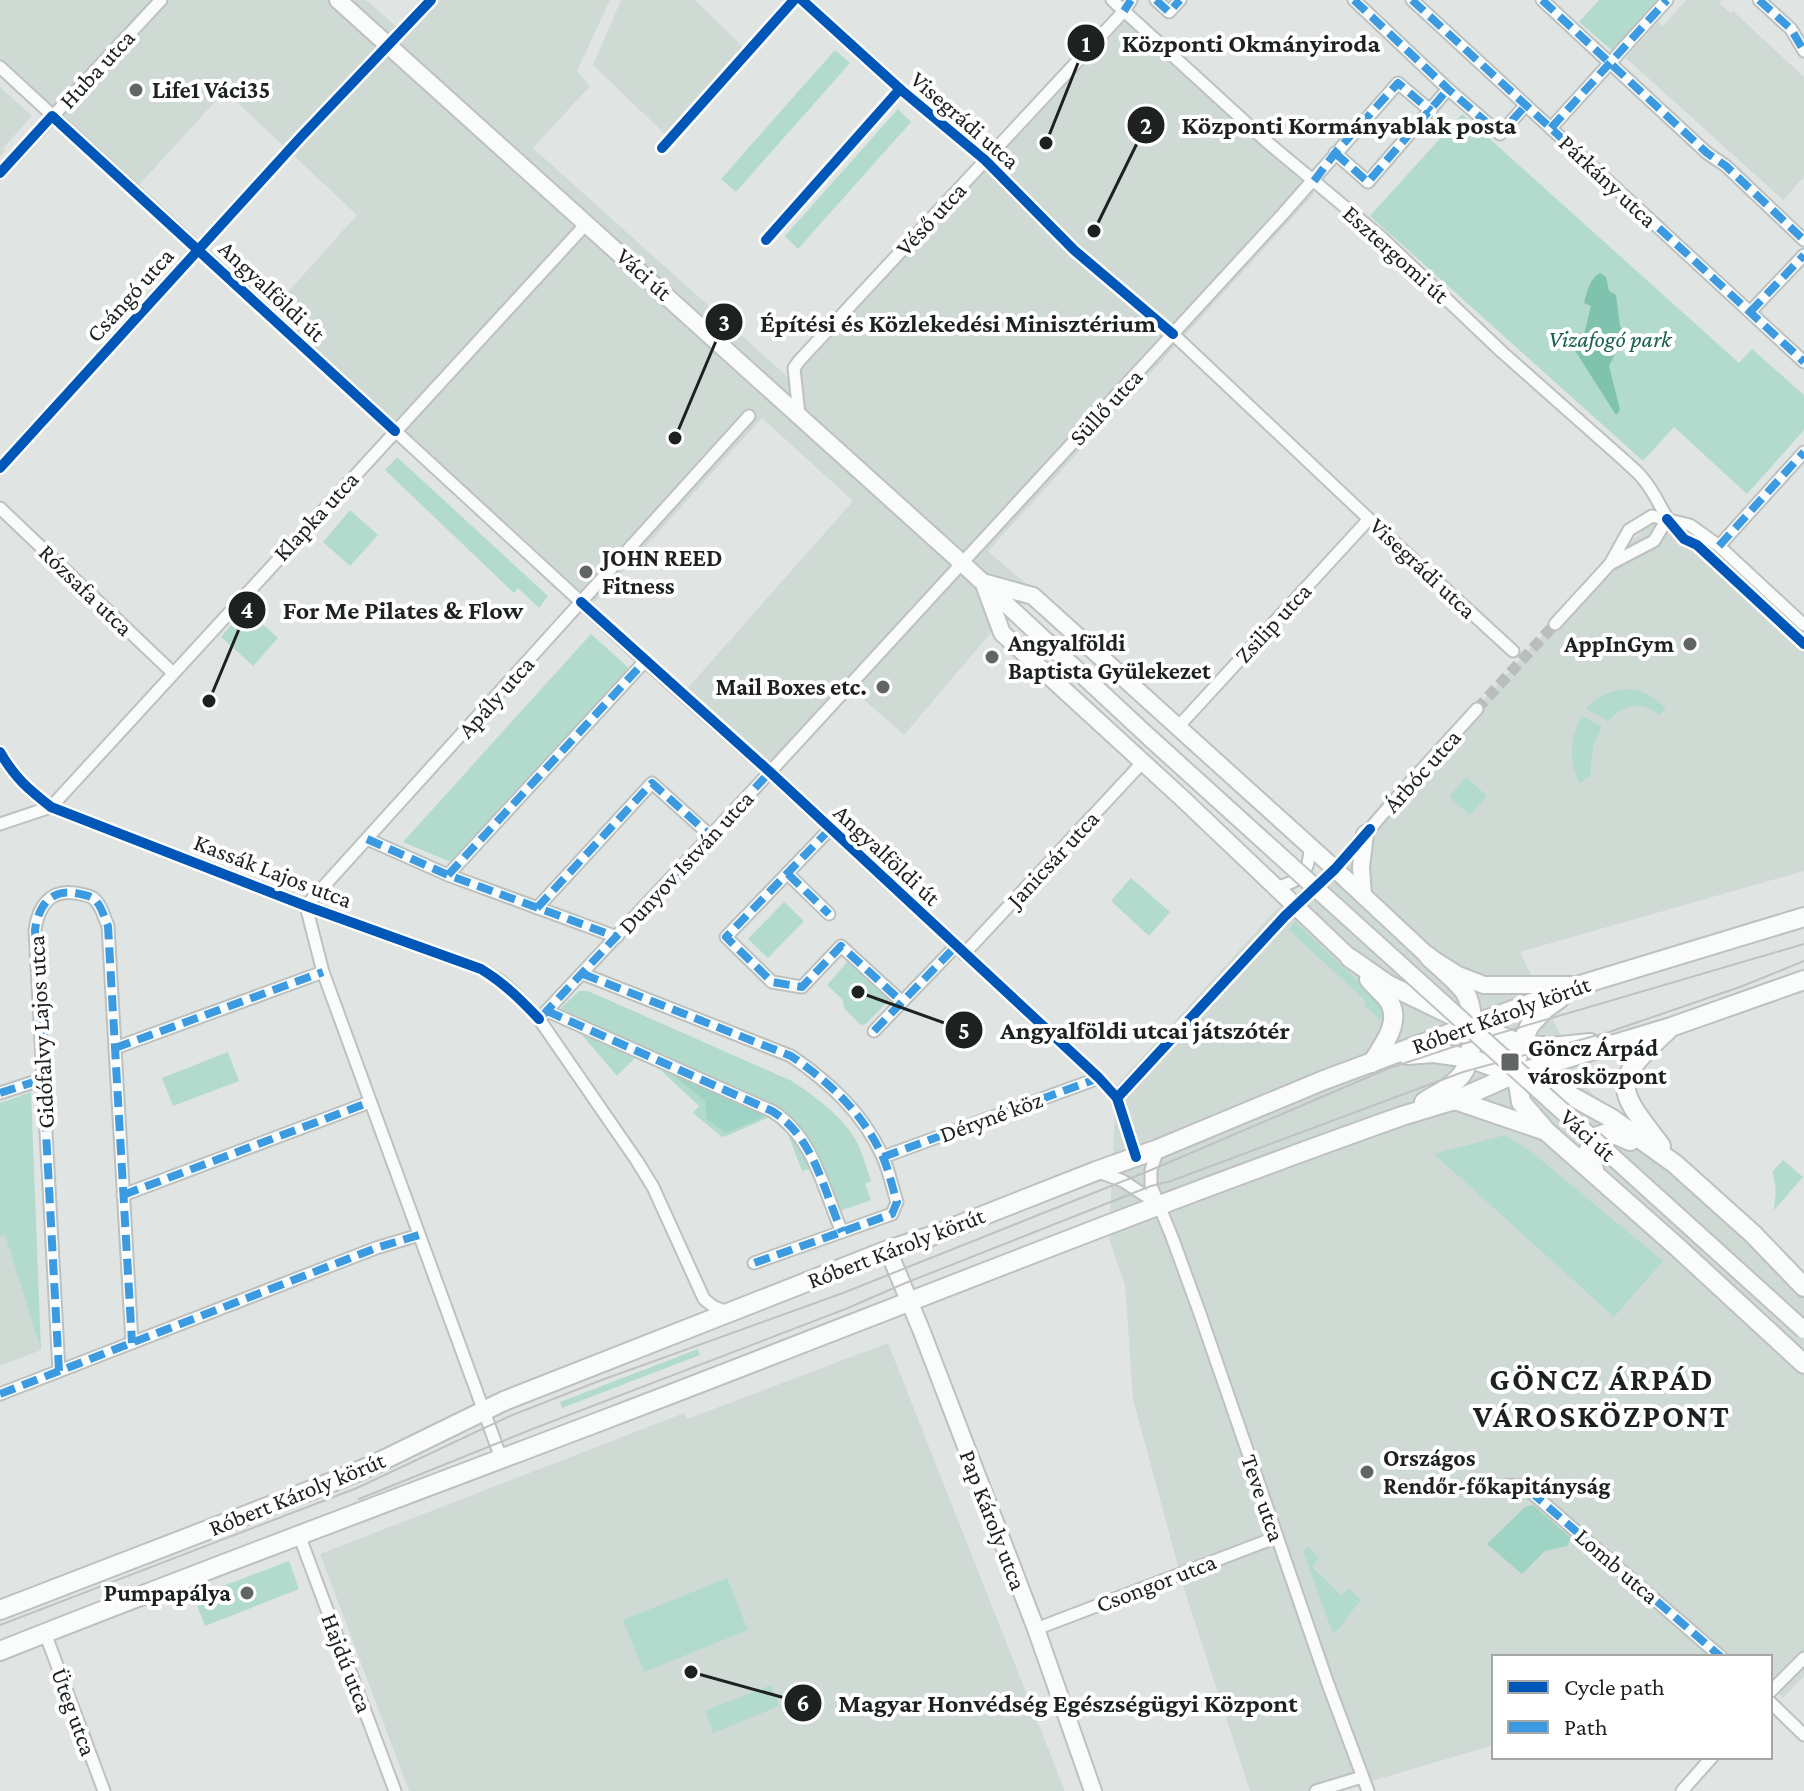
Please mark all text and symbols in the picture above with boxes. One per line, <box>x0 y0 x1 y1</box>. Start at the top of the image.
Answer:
callout: Központi Okmányiroda <box>1066 18 1396 68</box>
street label: Huba utca <box>53 24 140 114</box>
text: Központi Okmányiroda <box>1122 29 1380 58</box>
text: 1 <box>1082 30 1091 57</box>
street label: Visegrádi utca <box>905 65 1025 174</box>
place label: Life1 Váci35 <box>152 76 270 103</box>
marker: Life1 Váci35 <box>127 81 145 99</box>
callout: Központi Kormányablak posta <box>1126 100 1533 150</box>
text: Központi Kormányablak posta <box>1182 111 1517 140</box>
text: 2 <box>1140 112 1152 139</box>
street label: Párkány utca <box>1554 129 1663 233</box>
street label: Véső utca <box>890 176 971 261</box>
street label: Esztergomi út <box>1338 199 1456 309</box>
street label: Angyalföldi út <box>213 234 332 348</box>
street label: Csángó utca <box>80 242 179 347</box>
street label: Váci út <box>611 242 678 306</box>
callout: Építési és Közlekedési Minisztérium <box>704 297 1172 347</box>
text: 3 <box>718 309 730 336</box>
text: Építési és Közlekedési Minisztérium <box>760 309 1156 338</box>
park label: Vizafogó park <box>1548 325 1673 352</box>
street label: Süllő utca <box>1064 363 1148 450</box>
street label: Klapka utca <box>267 465 364 566</box>
street label: Visegrádi utca <box>1365 512 1482 624</box>
street label: Rózsafa utca <box>34 538 139 641</box>
place label: JOHN REED Fitness <box>599 544 723 599</box>
marker: JOHN REED Fitness <box>577 563 595 581</box>
street label: Zsilip utca <box>1229 577 1316 668</box>
callout: For Me Pilates & Flow <box>227 585 539 635</box>
text: 4 <box>241 596 254 623</box>
text: For Me Pilates & Flow <box>283 596 524 625</box>
place label: Angyalföldi Baptista Gyülekezet <box>1007 629 1211 684</box>
place label: AppInGym <box>1563 630 1675 657</box>
marker: AppInGym <box>1681 635 1699 653</box>
marker: Angyalföldi Baptista Gyülekezet <box>983 648 1001 666</box>
street label: Apály utca <box>452 650 539 743</box>
place label: Mail Boxes etc. <box>715 673 867 700</box>
marker: Mail Boxes etc. <box>874 678 892 696</box>
street label: Árbóc utca <box>1377 724 1466 818</box>
street label: Dunyov István utca <box>613 785 759 939</box>
street label: Angyalföldi út <box>828 798 947 912</box>
street label: Janicsár utca <box>1000 805 1104 914</box>
street label: Kassák Lajos utca <box>190 828 356 913</box>
street label: Gidófalvy Lajos utca <box>22 935 59 1129</box>
street label: Róbert Károly körút <box>1408 969 1595 1059</box>
callout: Angyalföldi utcai játszótér <box>944 1005 1305 1055</box>
text: Angyalföldi utcai játszótér <box>999 1016 1290 1045</box>
text: 5 <box>958 1017 970 1044</box>
place label: Göncz Árpád városközpont <box>1527 1034 1667 1089</box>
marker: Göncz Árpád városközpont <box>1499 1051 1521 1073</box>
street label: Déryné köz <box>936 1085 1046 1148</box>
street label: Váci út <box>1555 1103 1622 1167</box>
street label: Róbert Károly körút <box>803 1201 989 1294</box>
district label: GÖNCZ ÁRPÁD VÁROSKÖZPONT <box>1472 1361 1731 1434</box>
place label: Országos Rendőr-főkapitányság <box>1383 1444 1610 1499</box>
street label: Róbert Károly körút <box>205 1445 390 1541</box>
street label: Pap Károly utca <box>954 1446 1033 1594</box>
street label: Teve utca <box>1236 1451 1291 1545</box>
marker: Országos Rendőr-főkapitányság <box>1358 1463 1376 1481</box>
street label: Lomb utca <box>1570 1522 1665 1609</box>
street label: Csongor utca <box>1092 1547 1220 1618</box>
place label: Pumpapálya <box>104 1579 231 1606</box>
marker: Pumpapálya <box>238 1584 256 1602</box>
street label: Hajdú utca <box>316 1609 379 1716</box>
legend <box>1492 1655 1772 1759</box>
street label: Üteg utca <box>46 1664 103 1759</box>
text: Cycle path <box>1564 1673 1665 1700</box>
callout: Magyar Honvédség Egészségügyi Központ <box>783 1678 1314 1728</box>
text: 6 <box>796 1689 810 1716</box>
text: Magyar Honvédség Egészségügyi Központ <box>838 1689 1298 1718</box>
text: Path <box>1564 1713 1608 1740</box>

